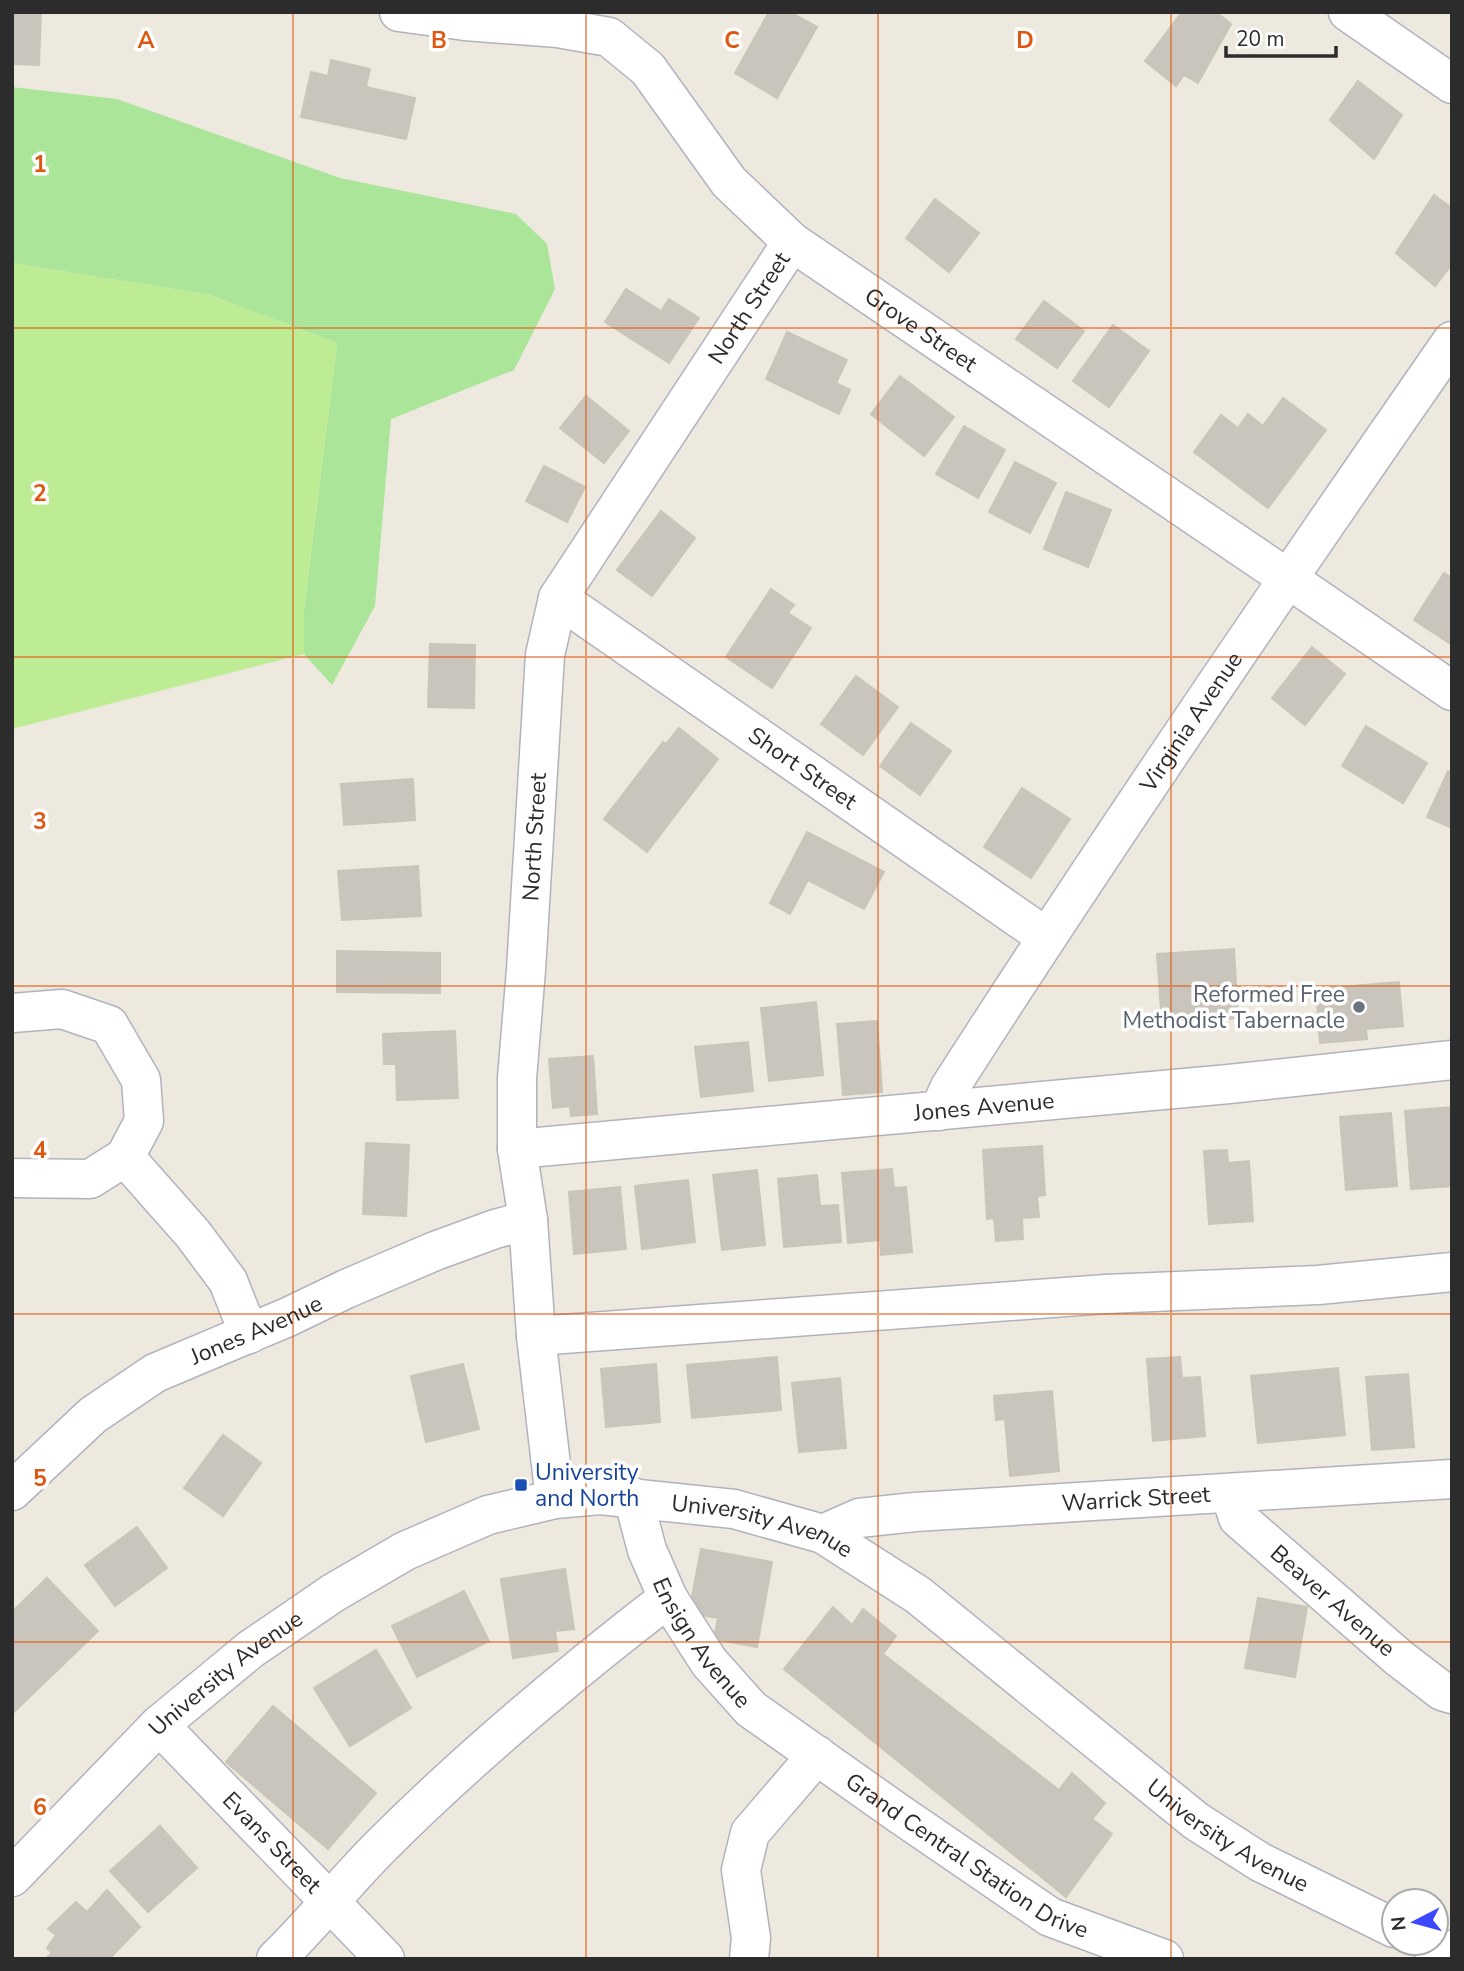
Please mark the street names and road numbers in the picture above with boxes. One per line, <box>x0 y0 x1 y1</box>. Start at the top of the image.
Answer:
street label: North Street <box>701 245 798 370</box>
street label: Grove Street <box>858 281 984 380</box>
street label: Virginia Avenue <box>1132 646 1250 799</box>
street label: Short Street <box>742 720 864 818</box>
street label: North Street <box>515 771 554 902</box>
street label: Jones Avenue <box>912 1085 1056 1129</box>
street label: Jones Avenue <box>185 1288 328 1373</box>
street label: Warrick Street <box>1061 1479 1212 1519</box>
street label: University Avenue <box>670 1488 859 1565</box>
street label: Beaver Avenue <box>1263 1538 1402 1664</box>
street label: Ensign Avenue <box>645 1573 758 1715</box>
street label: University Avenue <box>142 1603 309 1743</box>
street label: Grand Central Station Drive <box>839 1766 1093 1946</box>
street label: University Avenue <box>1140 1772 1314 1900</box>
street label: Evans Street <box>216 1785 329 1901</box>

